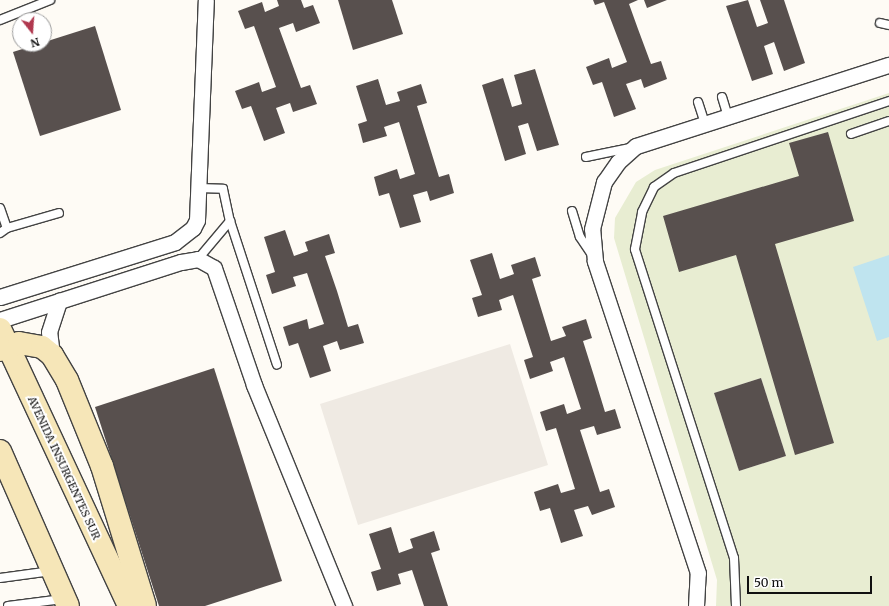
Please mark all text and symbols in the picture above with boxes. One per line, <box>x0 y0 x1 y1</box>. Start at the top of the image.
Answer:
north arrow <box>12 12 52 52</box>
text: N <box>29 35 41 50</box>
street label: AVENIDA INSURGENTES SUR <box>25 394 103 542</box>
scale bar <box>749 568 874 594</box>
text: 50 m <box>754 575 783 590</box>

